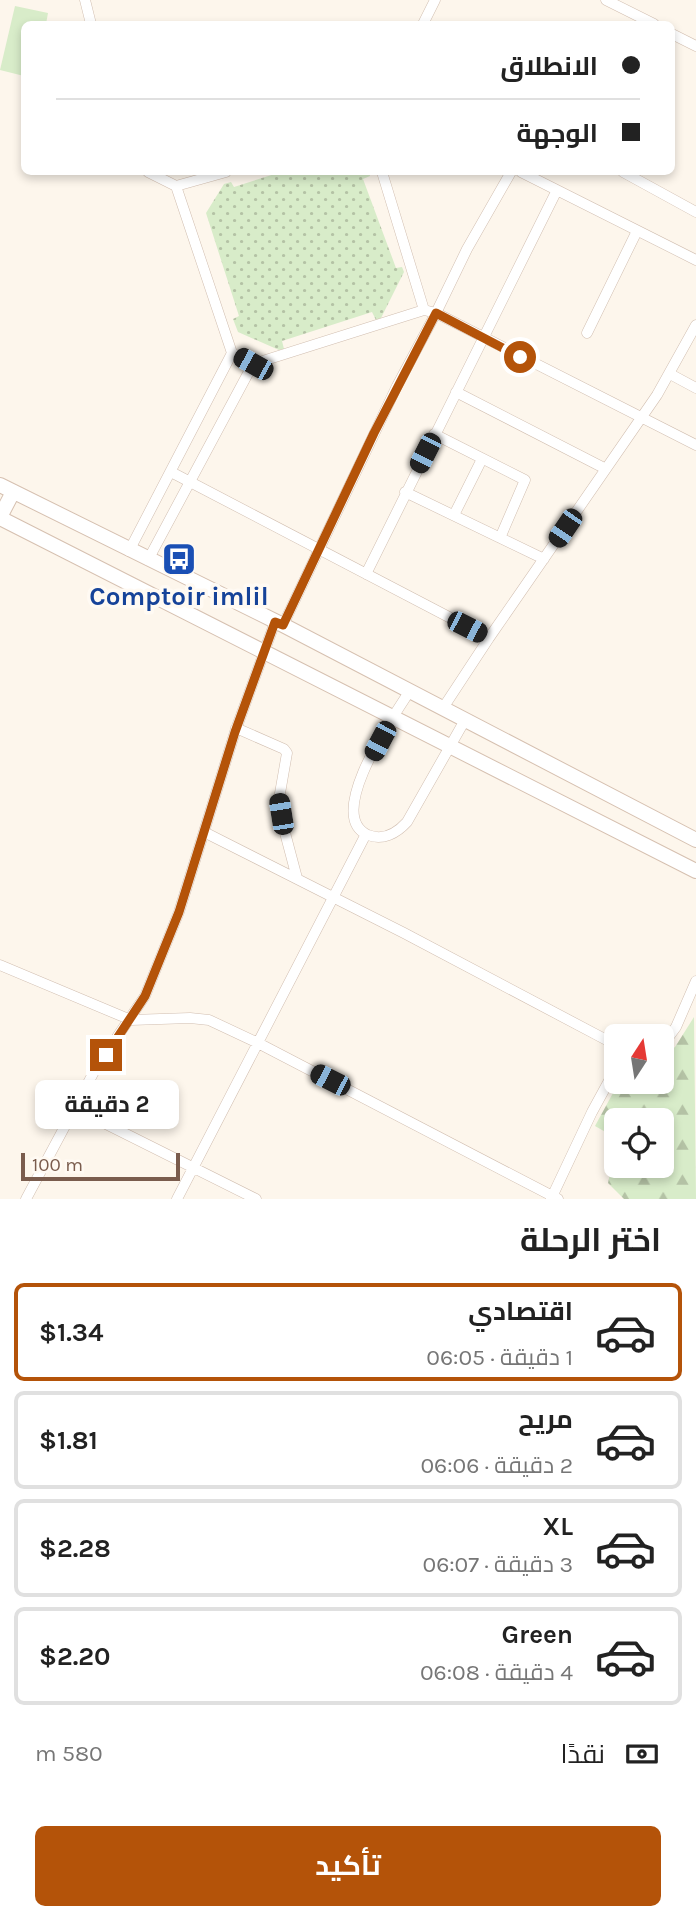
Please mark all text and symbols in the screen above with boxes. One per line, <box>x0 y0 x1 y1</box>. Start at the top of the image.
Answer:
text: الانطلاق <box>500 51 598 82</box>
text: الوجهة <box>517 118 598 149</box>
route start <box>504 341 536 373</box>
car <box>230 345 277 383</box>
car <box>407 430 444 476</box>
car <box>545 505 586 551</box>
bus stop icon: Comptoir imlil <box>160 540 198 578</box>
place label: Comptoir imlil <box>89 581 269 612</box>
car <box>444 608 491 646</box>
car <box>361 718 400 764</box>
car <box>268 792 295 836</box>
north arrow <box>604 1024 674 1094</box>
map controls <box>604 1024 674 1178</box>
route end <box>90 1039 122 1071</box>
car <box>307 1061 354 1099</box>
callout: 2 دقيقة <box>34 1080 178 1128</box>
text: 2 دقيقة <box>65 1091 149 1118</box>
button: locate <box>604 1108 674 1178</box>
scale bar <box>21 1150 180 1182</box>
text: 100 m <box>32 1154 83 1176</box>
text: اختر الرحلة <box>520 1222 661 1259</box>
text: اقتصادي <box>468 1296 573 1327</box>
icon: car <box>594 1301 657 1364</box>
text: $1.34 <box>39 1317 103 1348</box>
text: 1 دقيقة · 06:05 <box>426 1344 573 1371</box>
text: مريح <box>518 1404 573 1435</box>
icon: car <box>594 1409 657 1472</box>
text: $1.81 <box>39 1425 98 1456</box>
text: 2 دقيقة · 06:06 <box>420 1452 573 1479</box>
text: XL <box>542 1511 573 1542</box>
icon: car <box>594 1517 657 1580</box>
text: $2.28 <box>39 1533 111 1564</box>
text: 3 دقيقة · 06:07 <box>423 1551 573 1578</box>
text: Green <box>501 1619 573 1650</box>
icon: car <box>594 1625 657 1688</box>
text: $2.20 <box>39 1641 110 1672</box>
text: 4 دقيقة · 06:08 <box>420 1659 573 1686</box>
icon: cash <box>623 1735 661 1773</box>
text: نقدًا <box>561 1739 605 1770</box>
text: 580 m <box>35 1740 103 1767</box>
button: تأكيد <box>35 1826 661 1906</box>

